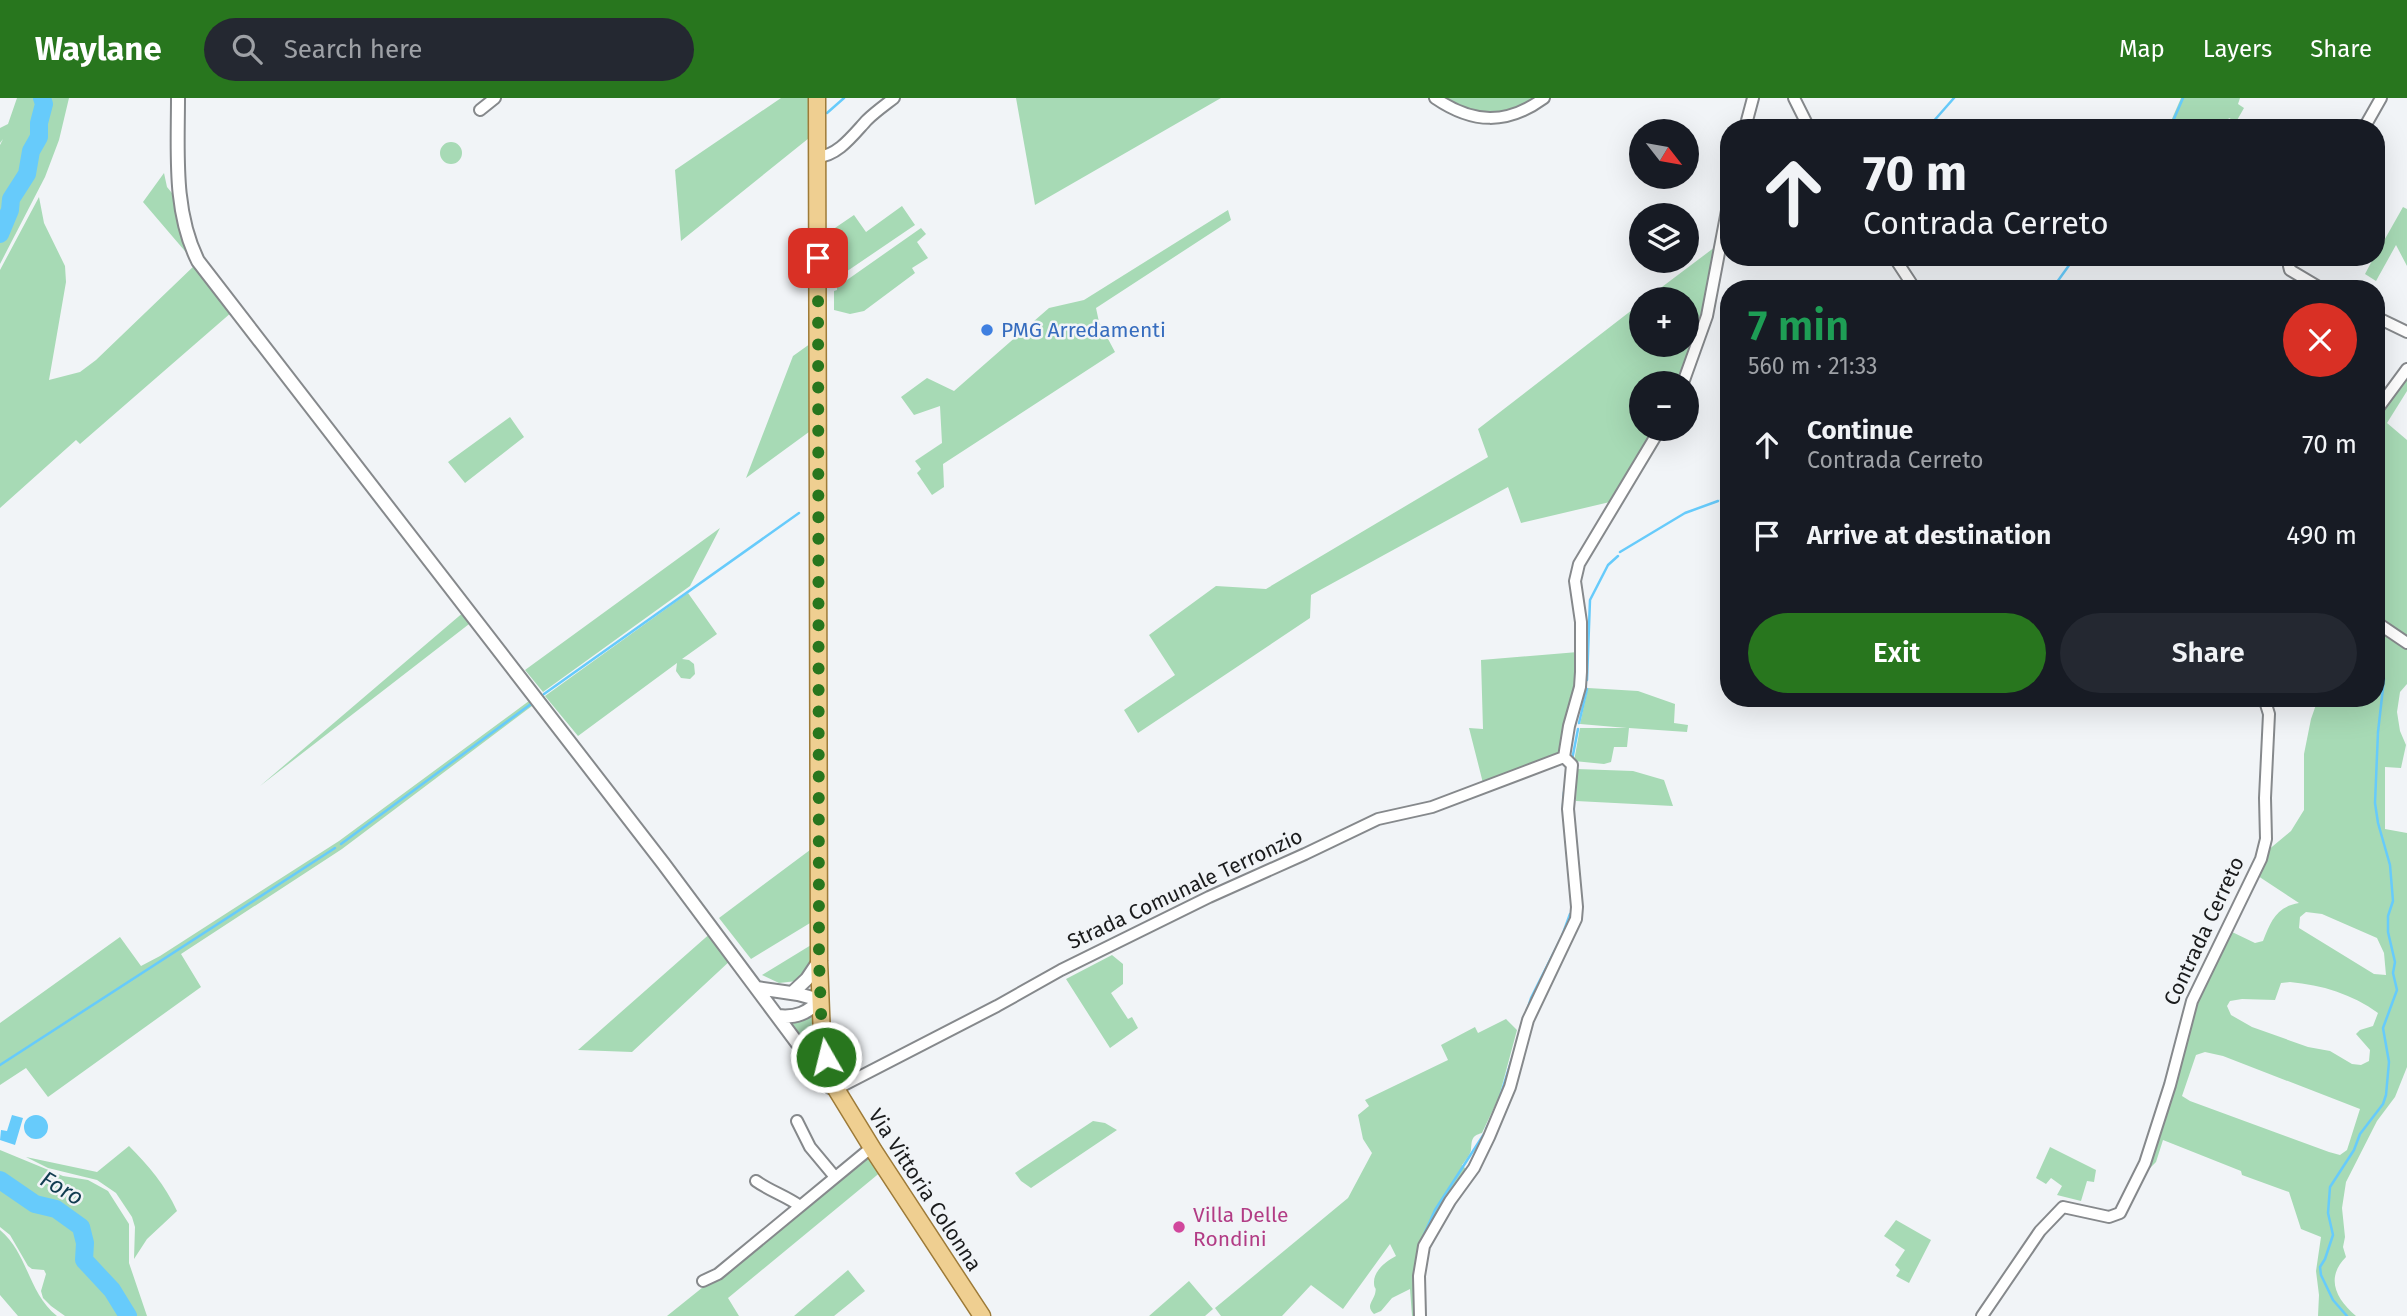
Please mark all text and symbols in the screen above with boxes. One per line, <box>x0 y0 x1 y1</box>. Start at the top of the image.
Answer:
search box <box>204 18 694 81</box>
text: Waylane <box>35 29 162 69</box>
icon: search <box>228 30 266 68</box>
text: Search here <box>284 34 423 65</box>
text: Map <box>2119 35 2165 63</box>
text: Layers <box>2203 35 2272 63</box>
text: Share <box>2310 35 2372 63</box>
north arrow <box>1629 119 1699 189</box>
map controls <box>1629 119 1699 441</box>
text: 70 m <box>1863 144 1967 203</box>
icon: ahead <box>1748 147 1839 238</box>
button: layers <box>1629 203 1699 273</box>
text: Contrada Cerreto <box>1863 204 2109 242</box>
pin <box>788 228 848 288</box>
icon: arrive <box>799 239 837 277</box>
button: + <box>1629 287 1699 357</box>
text: 7 min <box>1748 301 1849 351</box>
button: close <box>2283 303 2357 377</box>
place label: PMG Arredamenti <box>1001 317 1166 343</box>
marker: PMG Arredamenti <box>979 322 995 338</box>
text: 560 m · 21:33 <box>1748 352 1878 380</box>
button: − <box>1629 371 1699 441</box>
text: Continue <box>1807 415 1913 446</box>
icon: ahead <box>1748 426 1786 464</box>
text: 70 m <box>2302 429 2357 460</box>
text: Contrada Cerreto <box>1807 446 1984 474</box>
icon: arrive <box>1748 517 1786 555</box>
text: Arrive at destination <box>1807 520 2051 551</box>
text: 490 m <box>2286 520 2357 551</box>
button: Exit <box>1748 613 2046 693</box>
button: Share <box>2060 613 2357 693</box>
street label: Strada Comunale Terronzio <box>1063 823 1307 955</box>
street label: Contrada Cerreto <box>2158 852 2250 1010</box>
position arrow <box>789 1020 863 1094</box>
street label: Via Vittoria Colonna <box>863 1104 987 1276</box>
water label: Foro <box>36 1165 88 1211</box>
place label: Villa Delle Rondini <box>1193 1202 1288 1252</box>
marker: Villa Delle Rondini <box>1171 1219 1187 1235</box>

